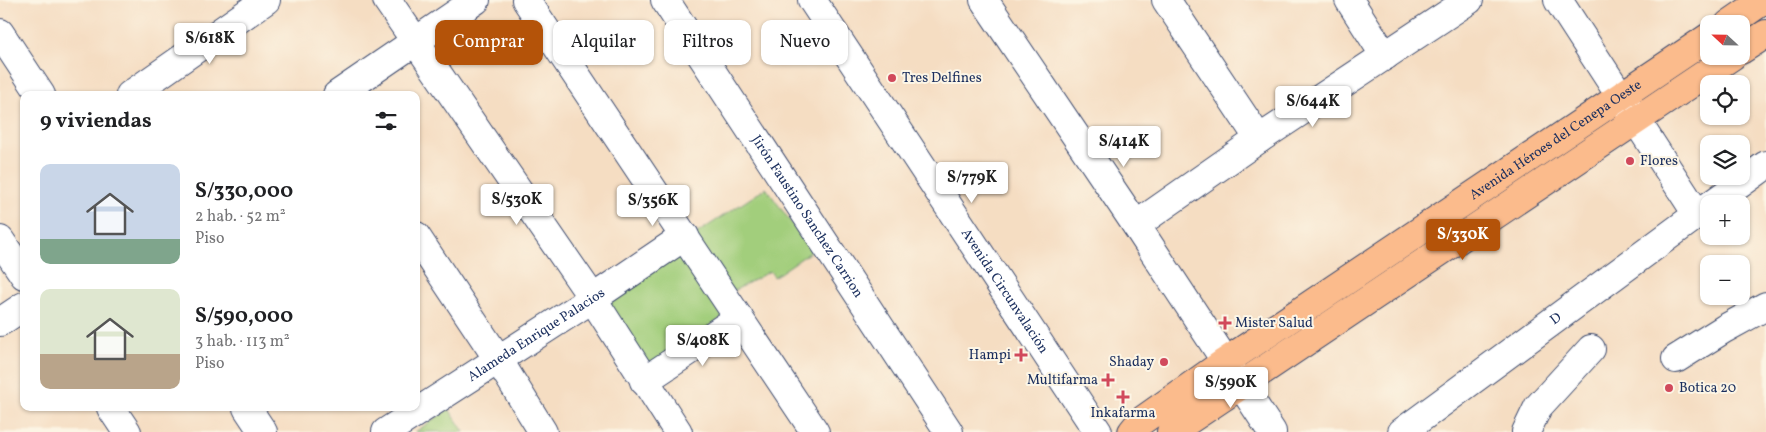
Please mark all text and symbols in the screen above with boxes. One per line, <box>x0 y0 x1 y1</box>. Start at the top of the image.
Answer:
north arrow <box>1700 15 1750 65</box>
map controls <box>1700 15 1750 305</box>
chip: Comprar <box>435 20 543 65</box>
chip: Alquilar <box>553 20 654 65</box>
chip: Filtros <box>664 20 751 65</box>
chip: Nuevo <box>761 20 848 65</box>
pin: S/618K <box>169 22 251 65</box>
text: S/618K <box>185 28 235 50</box>
place label: Tres Delfines <box>902 69 982 88</box>
marker: Tres Delfines <box>886 72 898 84</box>
street label: Avenida Héroes del Cenepa Oeste <box>1466 75 1646 205</box>
button: locate <box>1700 75 1750 125</box>
pin: S/644K <box>1272 86 1354 128</box>
text: S/644K <box>1286 91 1340 113</box>
text: 9 viviendas <box>40 107 152 136</box>
icon: filters <box>372 107 400 135</box>
pin: S/414K <box>1083 126 1165 168</box>
street label: Jirón Faustino Sanchez Carrion <box>747 131 868 301</box>
text: S/414K <box>1099 131 1149 153</box>
button: layers <box>1700 135 1750 185</box>
place label: Flores <box>1640 152 1678 171</box>
marker: Flores <box>1624 155 1636 167</box>
pin: S/779K <box>931 162 1013 204</box>
text: S/779K <box>947 167 997 189</box>
text: S/330,000 <box>195 177 293 206</box>
icon: home <box>80 184 140 244</box>
pin: S/530K <box>476 184 558 226</box>
pin: S/356K <box>612 184 694 227</box>
text: S/530K <box>492 189 542 211</box>
text: S/356K <box>628 190 678 212</box>
button: + <box>1700 195 1750 245</box>
text: 2 hab. · 52 m² <box>195 206 286 228</box>
pin: S/330K <box>1422 218 1504 261</box>
text: S/330K <box>1437 224 1489 246</box>
street label: Avenida Circunvalación <box>956 225 1053 357</box>
text: Piso <box>195 228 224 250</box>
button: − <box>1700 255 1750 305</box>
street label: Alameda Enrique Palacios <box>464 283 609 386</box>
text: S/590,000 <box>195 302 293 331</box>
street label: D <box>1546 308 1566 329</box>
icon: home <box>80 309 140 369</box>
place label: Mister Salud <box>1235 314 1313 333</box>
marker: Mister Salud <box>1219 317 1231 329</box>
pin: S/408K <box>662 324 744 367</box>
text: S/408K <box>677 330 729 352</box>
text: 3 hab. · 113 m² <box>195 331 290 353</box>
place label: Hampi <box>969 346 1011 365</box>
marker: Hampi <box>1015 349 1027 361</box>
text: Piso <box>195 353 224 375</box>
place label: Shaday <box>1109 353 1154 372</box>
marker: Shaday <box>1158 356 1170 368</box>
pin: S/590K <box>1190 366 1272 409</box>
place label: Multifarma <box>1027 371 1098 390</box>
text: S/590K <box>1205 372 1257 394</box>
marker: Multifarma <box>1102 374 1114 386</box>
place label: Botica 20 <box>1679 379 1736 398</box>
marker: Botica 20 <box>1663 382 1675 394</box>
marker: Inkafarma <box>1117 391 1129 403</box>
place label: Inkafarma <box>1091 404 1155 423</box>

